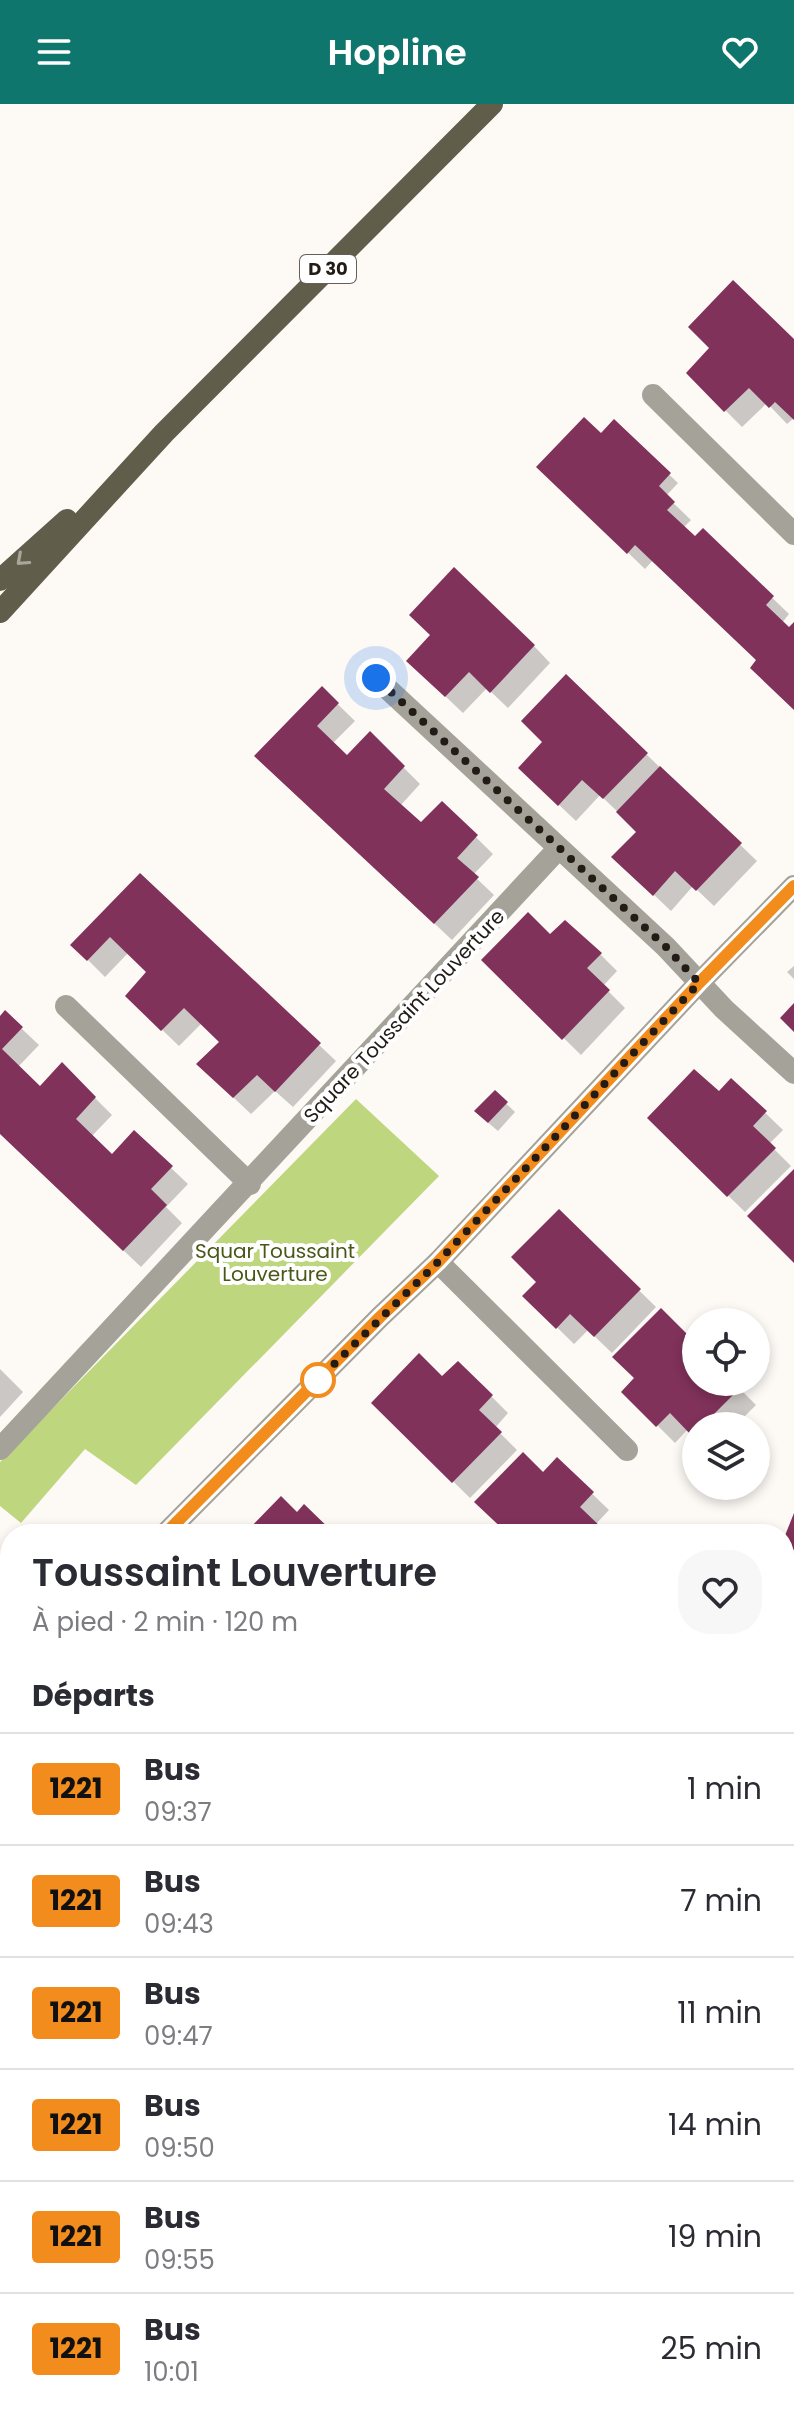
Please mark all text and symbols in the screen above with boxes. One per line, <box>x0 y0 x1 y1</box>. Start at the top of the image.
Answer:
text: Hopline <box>327 27 467 78</box>
icon: menu <box>32 30 76 74</box>
icon: heart <box>718 30 762 74</box>
road number: D 30 <box>300 255 356 283</box>
one-way arrow <box>17 551 32 565</box>
your location <box>356 658 396 698</box>
street label: Square Toussaint Louverture <box>297 903 511 1129</box>
park label: Squar Toussaint Louverture <box>195 1237 355 1288</box>
map controls <box>682 1308 770 1500</box>
button: locate <box>682 1308 770 1396</box>
unlabelled marker <box>301 1363 335 1397</box>
button: layers <box>682 1412 770 1500</box>
text: Toussaint Louverture <box>32 1546 437 1599</box>
button: heart <box>678 1550 762 1634</box>
text: À pied · 2 min · 120 m <box>32 1604 298 1640</box>
text: Départs <box>32 1674 155 1717</box>
text: Bus <box>144 1748 201 1791</box>
text: 1 min <box>687 1767 762 1810</box>
text: 1221 <box>49 1769 103 1808</box>
text: 09:37 <box>144 1794 212 1830</box>
text: Bus <box>144 1860 201 1903</box>
text: 7 min <box>680 1879 762 1922</box>
text: 1221 <box>49 1881 103 1920</box>
text: 09:43 <box>144 1906 214 1942</box>
text: Bus <box>144 1972 201 2015</box>
text: 11 min <box>677 1991 762 2034</box>
text: 1221 <box>49 1993 103 2032</box>
text: 09:47 <box>144 2018 213 2054</box>
text: Bus <box>144 2084 201 2127</box>
text: 14 min <box>668 2103 762 2146</box>
text: 1221 <box>49 2105 103 2144</box>
text: 09:50 <box>144 2130 215 2166</box>
text: Bus <box>144 2196 201 2239</box>
text: 19 min <box>668 2215 762 2258</box>
text: 1221 <box>49 2217 103 2256</box>
text: 09:55 <box>144 2242 215 2278</box>
text: Bus <box>144 2308 201 2351</box>
text: 25 min <box>660 2327 762 2370</box>
text: 1221 <box>49 2329 103 2368</box>
text: 10:01 <box>144 2354 199 2390</box>

